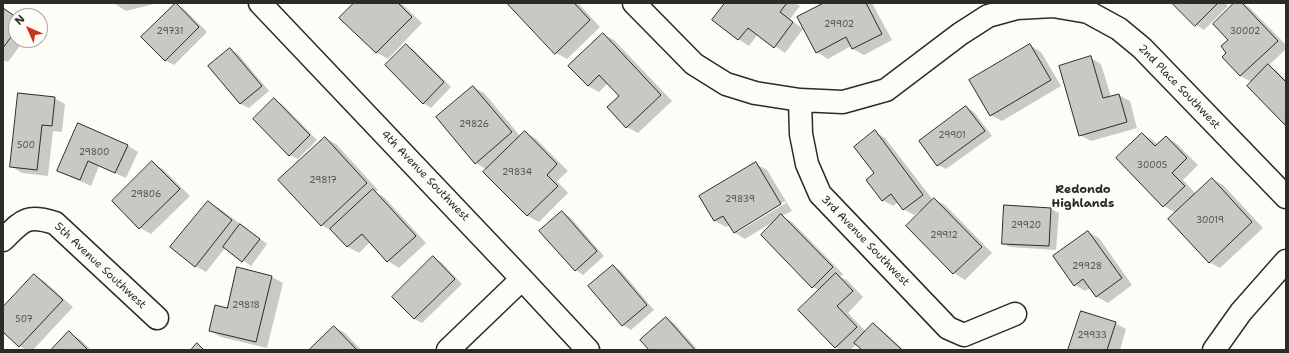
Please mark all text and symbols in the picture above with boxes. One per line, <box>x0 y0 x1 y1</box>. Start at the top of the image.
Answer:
north arrow <box>8 8 48 48</box>
text: N <box>11 11 28 28</box>
house number: 29902 <box>824 20 854 30</box>
house number: 29731 <box>157 27 183 37</box>
house number: 30002 <box>1230 27 1260 37</box>
street label: 2nd Place Southwest <box>1135 42 1223 132</box>
house number: 29826 <box>459 120 489 130</box>
street label: 4th Avenue Southwest <box>378 128 472 224</box>
house number: 29901 <box>938 131 966 141</box>
house number: 500 <box>17 141 35 151</box>
house number: 29800 <box>79 148 109 158</box>
house number: 30005 <box>1137 161 1167 171</box>
house number: 29834 <box>502 168 532 178</box>
house number: 29817 <box>309 176 337 186</box>
district label: Redondo Highlands <box>1052 183 1114 211</box>
house number: 29806 <box>131 190 161 200</box>
street label: 3rd Avenue Southwest <box>818 193 912 289</box>
house number: 29839 <box>725 195 755 205</box>
house number: 30019 <box>1196 216 1224 226</box>
street label: 5th Avenue Southwest <box>52 220 148 312</box>
house number: 29920 <box>1011 221 1041 231</box>
house number: 29912 <box>930 231 958 241</box>
house number: 29928 <box>1072 262 1102 272</box>
house number: 29818 <box>232 301 260 311</box>
house number: 507 <box>15 315 33 325</box>
house number: 29933 <box>1077 331 1107 341</box>

